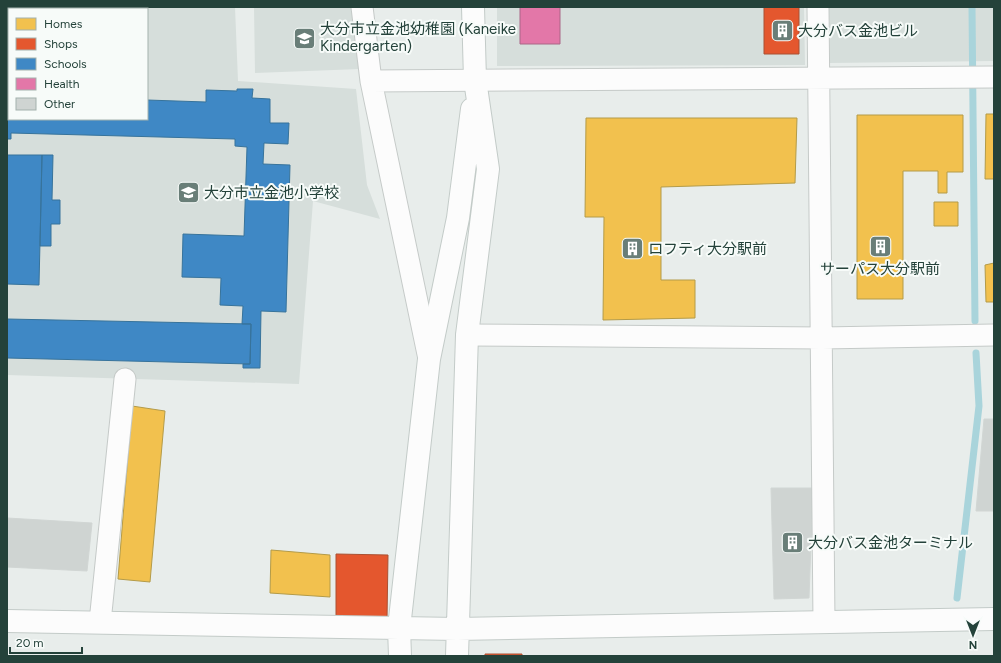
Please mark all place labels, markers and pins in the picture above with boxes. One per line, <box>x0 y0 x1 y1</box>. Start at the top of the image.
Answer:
building icon: 大分バス金池ビル <box>769 18 795 44</box>
place label: 大分市立金池幼稚園 (Kaneike Kindergarten) <box>320 20 516 55</box>
place label: 大分バス金池ビル <box>798 22 918 40</box>
school or university icon: 大分市立金池幼稚園 (Kaneike Kindergarten) <box>292 25 318 51</box>
school or university icon: 大分市立金池小学校 <box>176 180 202 206</box>
place label: 大分市立金池小学校 <box>204 184 339 202</box>
building icon: サーパス大分駅前 <box>867 233 893 259</box>
building icon: ロフティ大分駅前 <box>619 236 645 262</box>
place label: ロフティ大分駅前 <box>648 240 767 258</box>
place label: サーパス大分駅前 <box>820 260 940 278</box>
building icon: 大分バス金池ターミナル <box>779 530 805 556</box>
place label: 大分バス金池ターミナル <box>808 534 973 552</box>

